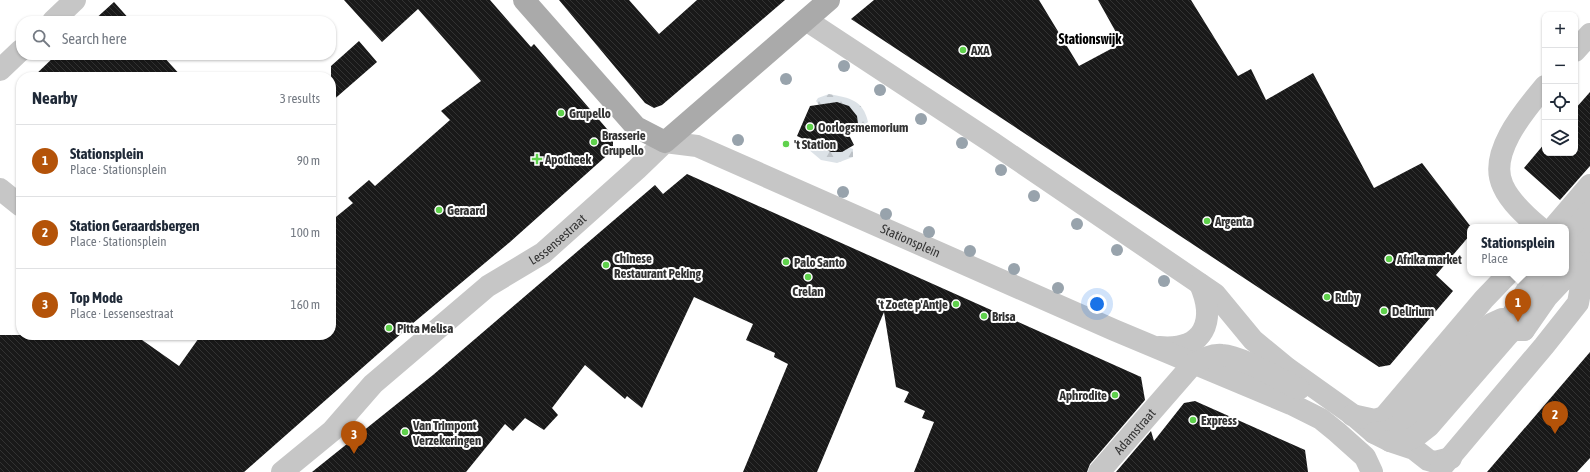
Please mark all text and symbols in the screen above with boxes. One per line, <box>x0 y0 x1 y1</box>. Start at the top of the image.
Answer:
map controls <box>1542 12 1578 156</box>
button: + <box>1542 12 1578 48</box>
search box <box>16 16 336 60</box>
icon: search <box>30 27 52 49</box>
text: Search here <box>62 30 127 47</box>
district label: Stationswijk <box>1059 31 1122 47</box>
place label: AXA <box>970 43 990 58</box>
marker: AXA <box>958 45 968 55</box>
button: − <box>1542 48 1578 84</box>
button: locate <box>1542 84 1578 120</box>
text: Nearby <box>32 88 78 108</box>
text: 3 results <box>280 91 320 106</box>
place label: Grupello <box>569 106 611 121</box>
marker: Grupello <box>556 108 566 118</box>
place label: Oorlogsmemorium <box>818 120 908 135</box>
button: layers <box>1542 120 1578 156</box>
marker: Oorlogsmemorium <box>805 122 815 132</box>
place label: Brasserie Grupello <box>602 128 646 158</box>
marker: Brasserie Grupello <box>589 137 599 147</box>
place label: 't Station <box>794 137 836 152</box>
marker: 't Station <box>781 139 791 149</box>
text: Stationsplein <box>70 145 143 162</box>
place label: Apotheek <box>544 152 591 167</box>
text: 1 <box>42 153 48 168</box>
text: 90 m <box>297 153 320 168</box>
marker: Apotheek <box>532 154 542 164</box>
text: Place · Stationsplein <box>70 162 167 177</box>
place label: Geraard <box>447 203 485 218</box>
marker: Geraard <box>434 205 444 215</box>
street label: Lessensestraat <box>526 211 589 267</box>
place label: Argenta <box>1214 214 1252 229</box>
marker: Argenta <box>1202 216 1212 226</box>
text: Station Geraardsbergen <box>70 217 200 234</box>
street label: Stationsplein <box>878 221 943 260</box>
popup <box>1467 224 1569 276</box>
text: 2 <box>42 225 48 240</box>
text: 100 m <box>291 225 320 240</box>
text: Place · Stationsplein <box>70 234 167 249</box>
text: Stationsplein <box>1481 234 1555 251</box>
place label: Chinese Restaurant Peking <box>614 251 702 281</box>
text: Place <box>1481 251 1508 266</box>
place label: Afrika market <box>1396 252 1462 267</box>
marker: Afrika market <box>1384 254 1394 264</box>
place label: Palo Santo <box>794 255 845 270</box>
marker: Palo Santo <box>781 257 791 267</box>
marker: Chinese Restaurant Peking <box>601 260 611 270</box>
marker: Crelan <box>803 272 813 282</box>
place label: Crelan <box>792 284 824 299</box>
text: Top Mode <box>70 289 123 306</box>
pin: 1 <box>1505 289 1531 322</box>
place label: Ruby <box>1335 290 1360 305</box>
marker: Ruby <box>1322 292 1332 302</box>
your location <box>1087 294 1107 314</box>
text: 3 <box>42 297 48 312</box>
text: 160 m <box>291 297 320 312</box>
place label: 't Zoete p'Antje <box>878 297 948 312</box>
marker: 't Zoete p'Antje <box>951 299 961 309</box>
place label: Delirium <box>1392 304 1434 319</box>
text: Place · Lessensestraat <box>70 306 173 321</box>
marker: Delirium <box>1379 306 1389 316</box>
place label: Brisa <box>992 309 1016 324</box>
marker: Brisa <box>979 311 989 321</box>
place label: Pitta Melisa <box>397 321 453 336</box>
marker: Pitta Melisa <box>384 323 394 333</box>
place label: Aphrodite <box>1059 388 1107 403</box>
marker: Aphrodite <box>1110 390 1120 400</box>
pin: 2 <box>1542 401 1568 434</box>
street label: Adamstraat <box>1110 405 1159 457</box>
place label: Express <box>1201 413 1237 428</box>
marker: Express <box>1188 415 1198 425</box>
place label: Van Trimpont Verzekeringen <box>412 418 481 448</box>
pin: 3 <box>341 421 367 454</box>
marker: Van Trimpont Verzekeringen <box>400 427 410 437</box>

